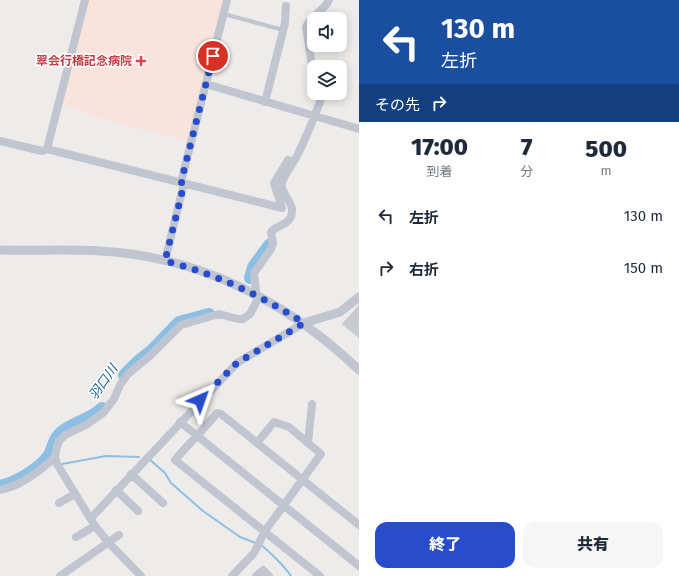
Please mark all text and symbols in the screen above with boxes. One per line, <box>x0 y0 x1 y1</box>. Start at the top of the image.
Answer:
map controls <box>307 12 347 100</box>
button: sound <box>307 12 347 52</box>
text: 130 m <box>441 12 515 45</box>
icon: left <box>375 16 427 68</box>
pin <box>196 39 230 73</box>
icon: arrive <box>202 45 224 67</box>
text: 左折 <box>441 50 477 72</box>
place label: 翠会行橋記念病院 <box>36 54 132 68</box>
marker: 翠会行橋記念病院 <box>135 55 147 67</box>
button: layers <box>307 60 347 100</box>
icon: right <box>428 92 450 114</box>
text: その先 <box>375 96 420 114</box>
text: 17:00 <box>411 133 468 161</box>
text: 7 <box>521 133 532 161</box>
text: 500 <box>585 135 627 163</box>
text: m <box>601 163 612 178</box>
text: 到着 <box>427 164 453 179</box>
text: 分 <box>520 164 533 179</box>
icon: left <box>375 205 397 227</box>
text: 130 m <box>624 207 663 225</box>
text: 左折 <box>409 209 439 227</box>
icon: right <box>375 257 397 279</box>
text: 150 m <box>624 259 663 277</box>
text: 右折 <box>409 261 439 279</box>
water label: 羽口川 <box>86 360 121 402</box>
position arrow <box>179 379 221 421</box>
button: 終了 <box>375 522 515 568</box>
button: 共有 <box>523 522 663 568</box>

